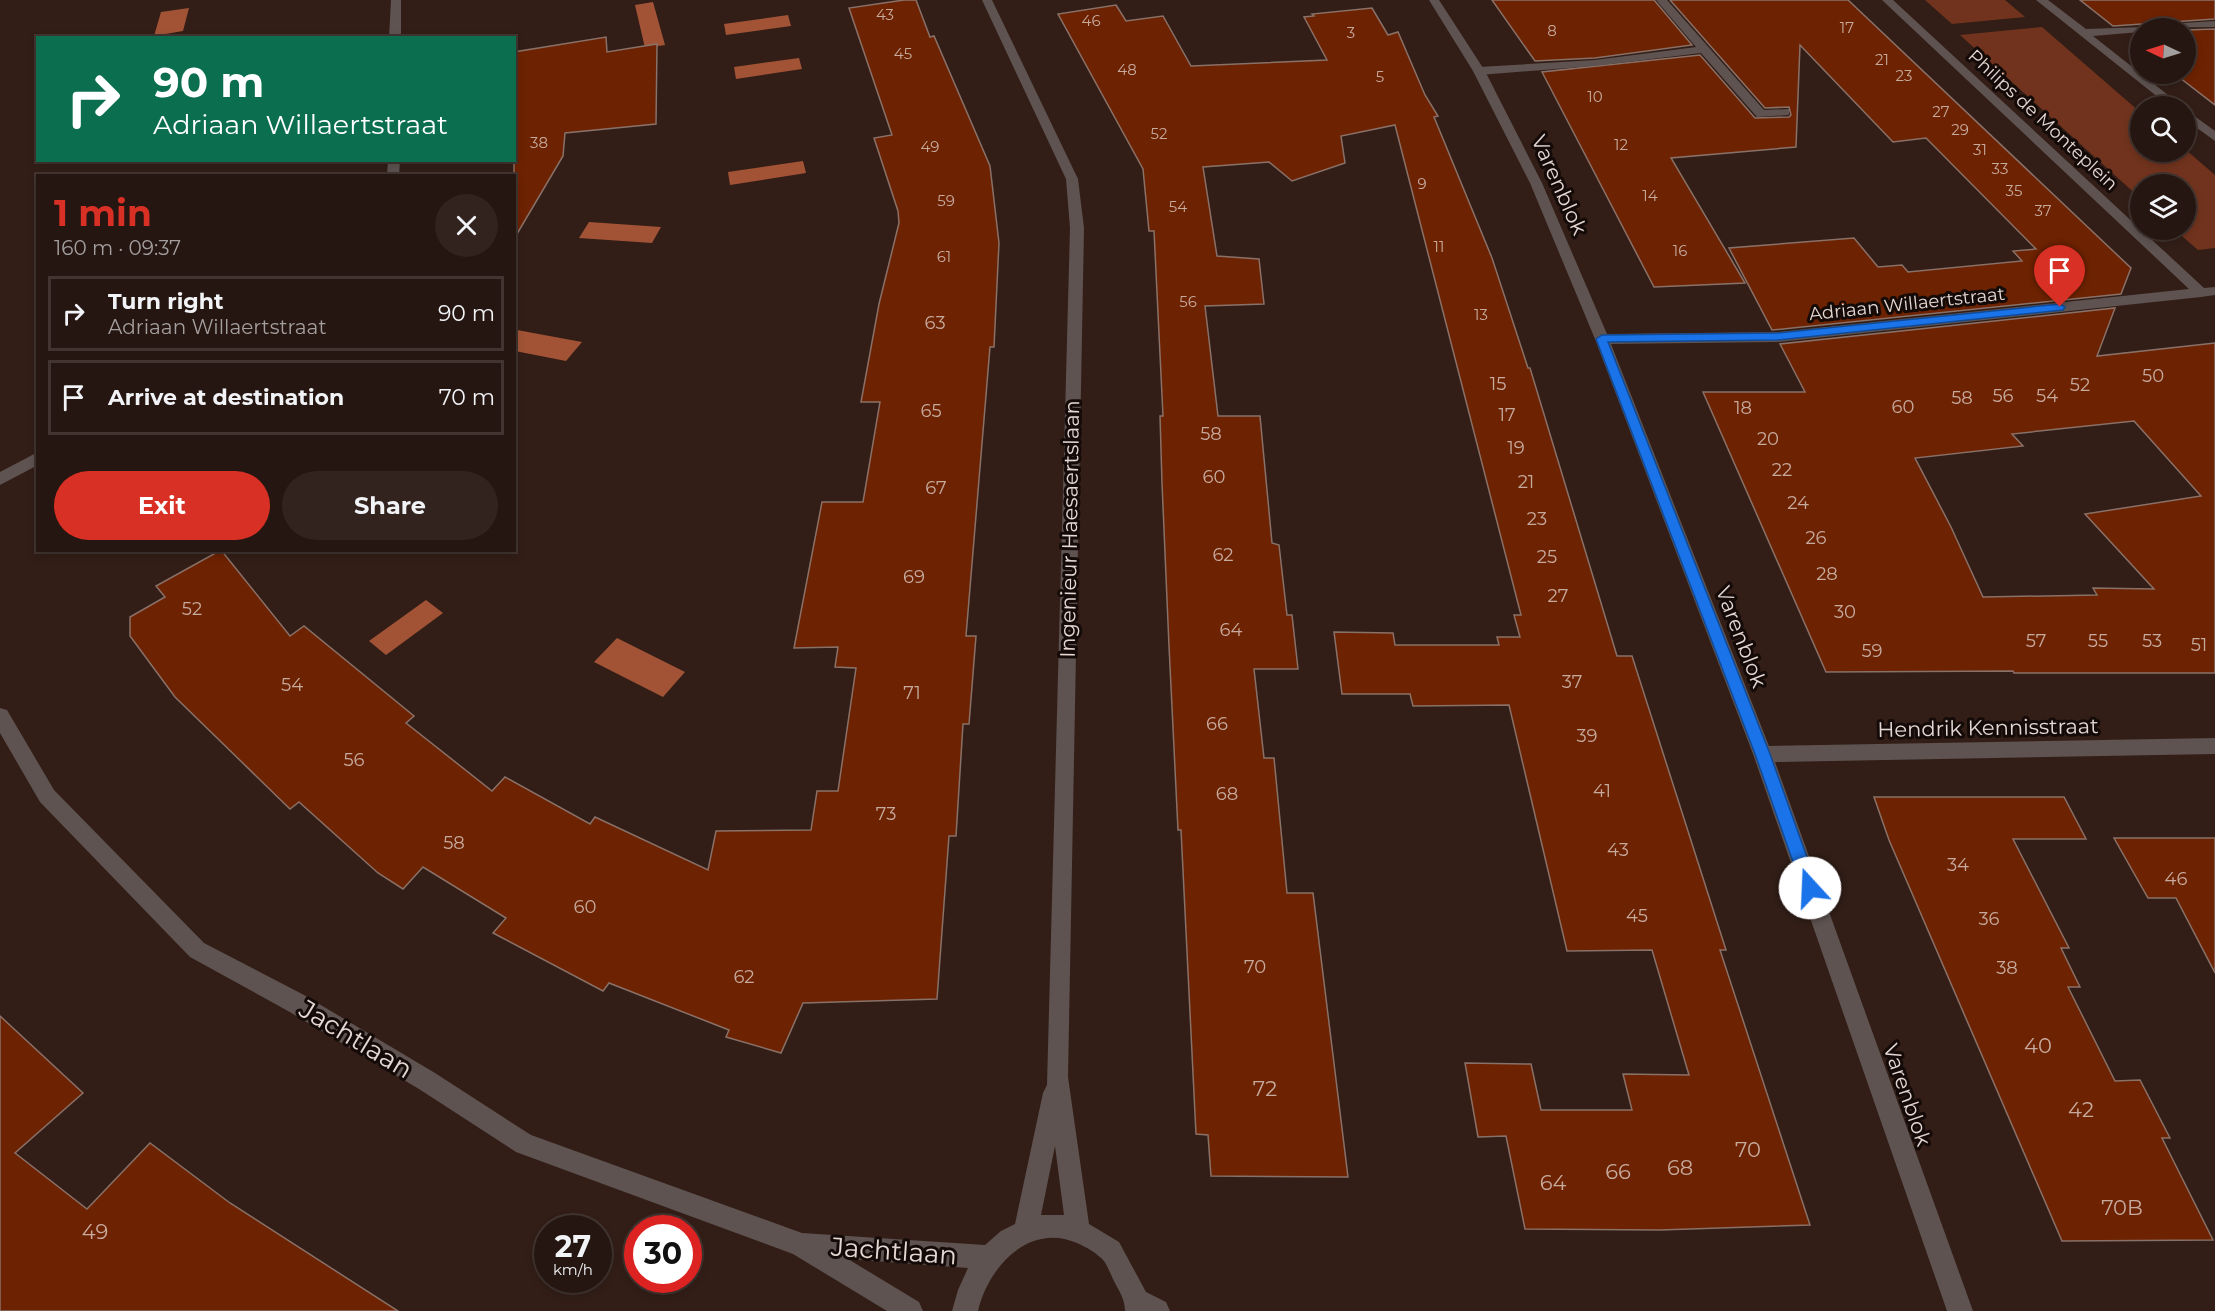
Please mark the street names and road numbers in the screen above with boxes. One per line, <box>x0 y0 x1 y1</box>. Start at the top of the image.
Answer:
street label: Philips de Monteplein <box>1964 45 2122 195</box>
street label: Varenblok <box>1526 131 1593 239</box>
street label: Adriaan Willaertstraat <box>1808 283 2006 325</box>
street label: Ingenieur Haesaertslaan <box>1055 400 1084 658</box>
street label: Varenblok <box>1711 583 1772 691</box>
street label: Hendrik Kennisstraat <box>1877 713 2099 742</box>
street label: Jachtlaan <box>293 992 418 1085</box>
street label: Varenblok <box>1878 1040 1937 1150</box>
street label: Jachtlaan <box>829 1231 958 1271</box>

